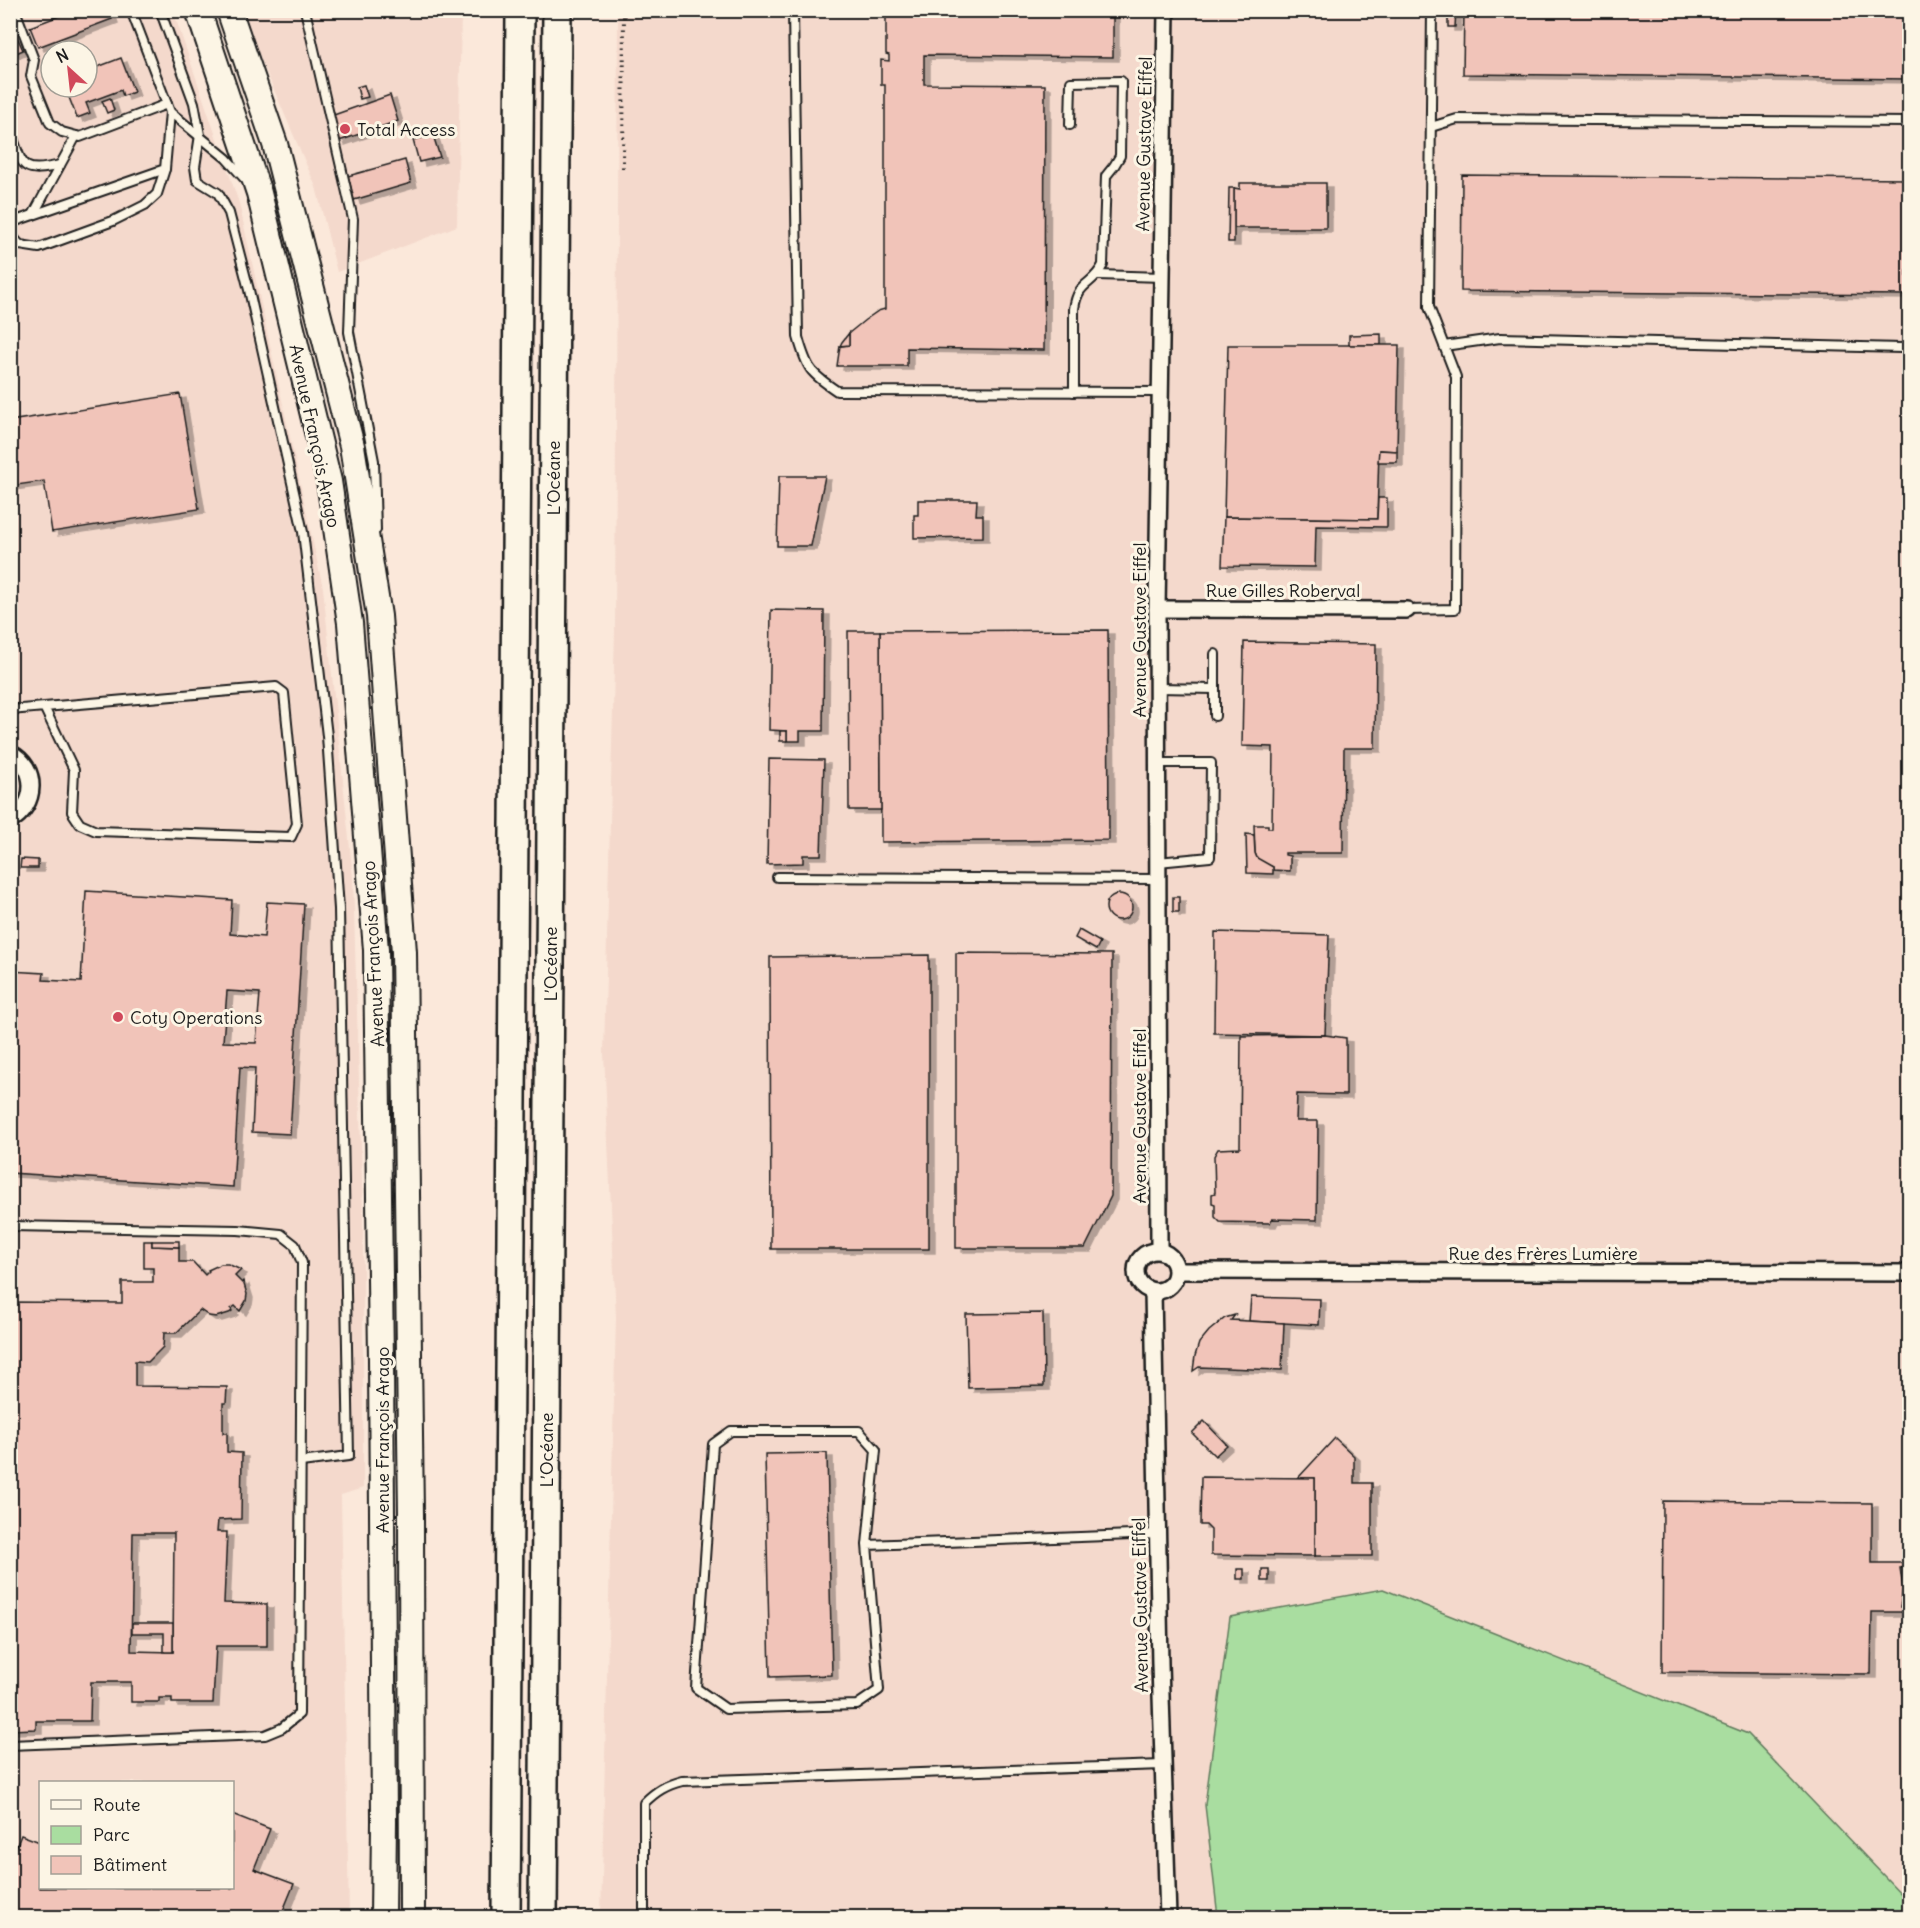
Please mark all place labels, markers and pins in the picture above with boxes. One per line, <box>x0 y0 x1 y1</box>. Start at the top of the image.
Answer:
place label: Total Access <box>357 118 455 141</box>
marker: Total Access <box>338 122 352 136</box>
place label: Coty Operations <box>130 1006 262 1029</box>
marker: Coty Operations <box>111 1010 125 1024</box>

